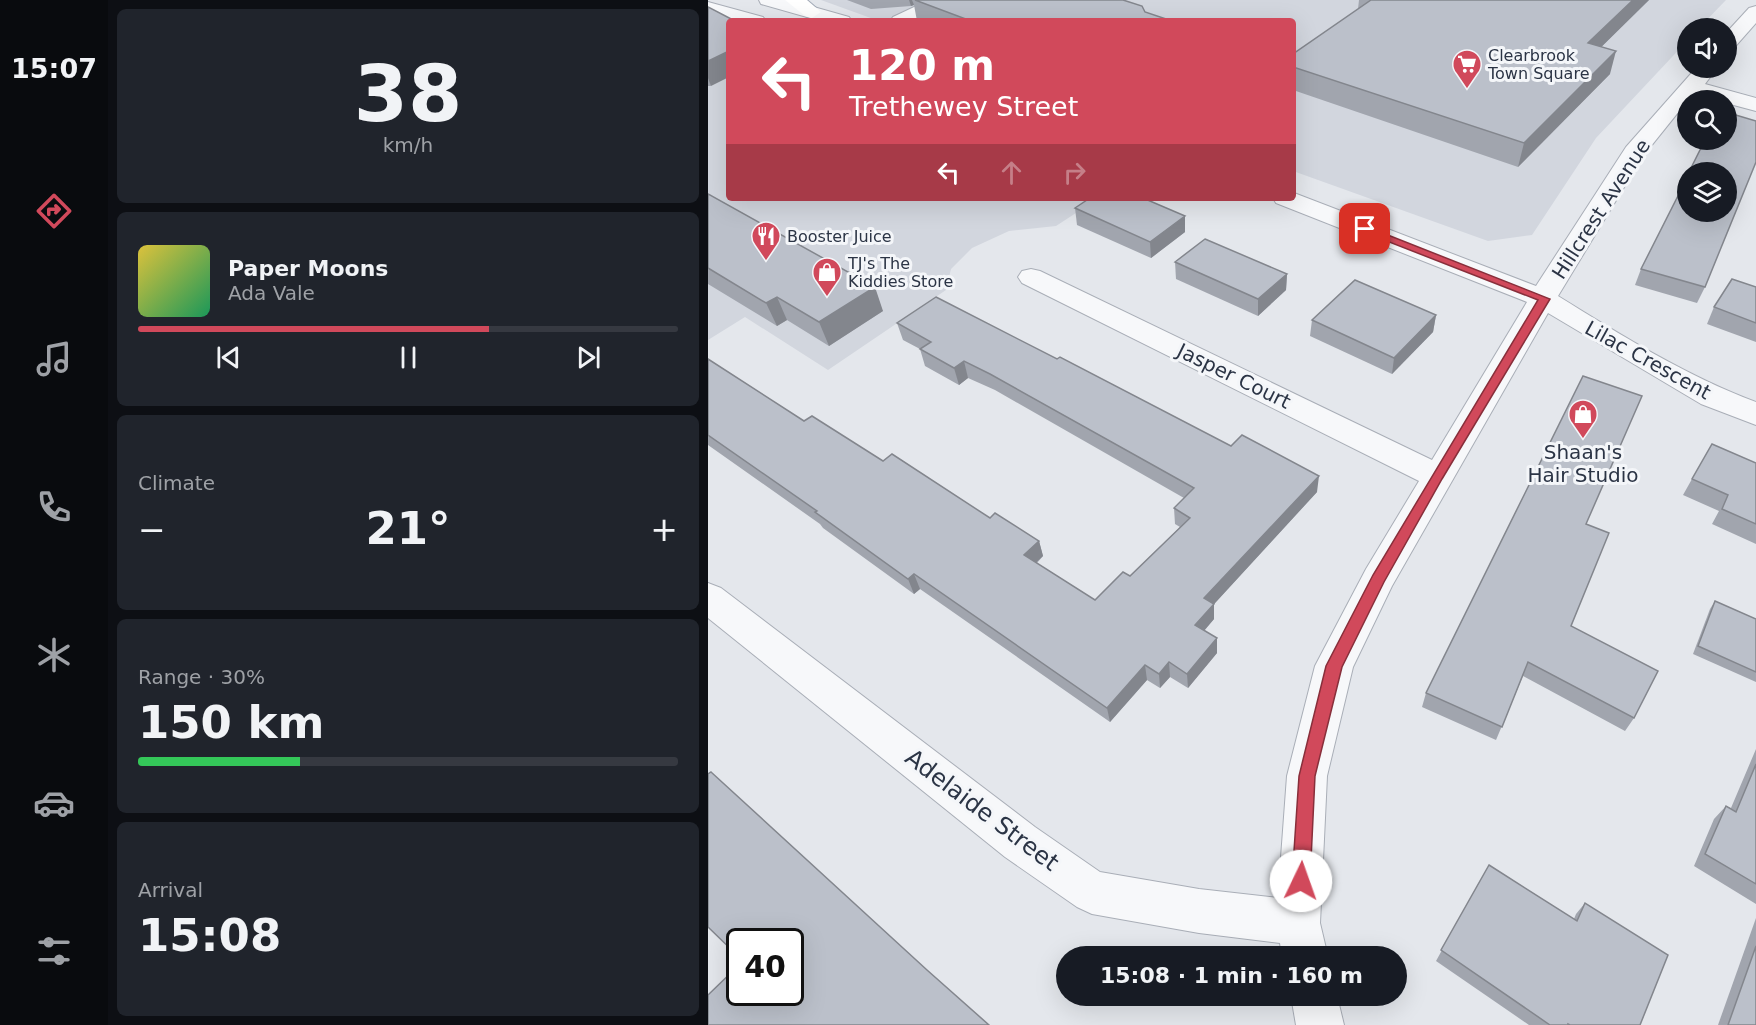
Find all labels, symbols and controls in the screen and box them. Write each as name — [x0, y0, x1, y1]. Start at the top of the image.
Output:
map controls — [1677, 18, 1737, 222]
button: sound — [1677, 18, 1737, 78]
text: 120 m — [849, 41, 995, 90]
icon: left — [750, 42, 828, 120]
place label: Clearbrook Town Square — [1487, 46, 1589, 83]
supermarket icon: Clearbrook Town Square — [1451, 48, 1483, 90]
text: 38 — [354, 49, 462, 139]
text: 15:07 — [11, 53, 97, 84]
button: search — [1677, 90, 1737, 150]
text: Trethewey Street — [849, 91, 1078, 122]
text: km/h — [383, 133, 433, 157]
street label: Hillcrest Avenue — [1547, 135, 1655, 283]
icon: left — [932, 156, 965, 189]
icon: ahead — [995, 156, 1028, 189]
icon: right — [1058, 156, 1091, 189]
button: layers — [1677, 162, 1737, 222]
icon: directions — [33, 190, 75, 232]
pin — [1339, 203, 1390, 254]
icon: arrive — [1348, 212, 1381, 245]
restaurant icon: Booster Juice — [750, 220, 782, 262]
place label: Booster Juice — [787, 227, 892, 246]
place label: TJ's The Kiddies Store — [847, 254, 953, 291]
text: Paper Moons — [228, 256, 388, 281]
shop icon: TJ's The Kiddies Store — [811, 256, 843, 298]
text: Ada Vale — [228, 281, 315, 305]
street label: Lilac Crescent — [1581, 316, 1715, 405]
street label: Jasper Court — [1172, 337, 1295, 414]
icon: music — [33, 338, 75, 380]
icon: previous — [212, 341, 245, 374]
icon: pause — [392, 341, 425, 374]
icon: next — [572, 341, 605, 374]
shop icon: Shaan's Hair Studio — [1567, 398, 1599, 440]
place label: Shaan's Hair Studio — [1527, 440, 1639, 487]
text: Climate — [138, 471, 215, 495]
icon: phone — [33, 486, 75, 528]
text: 21° — [365, 502, 451, 555]
text: − — [138, 510, 166, 549]
text: + — [650, 510, 678, 549]
icon: climate — [33, 634, 75, 676]
text: Range · 30% — [138, 665, 265, 689]
text: 150 km — [138, 696, 324, 749]
street label: Adelaide Street — [900, 743, 1064, 877]
icon: car — [33, 782, 75, 824]
position arrow — [1269, 849, 1333, 913]
text: Arrival — [138, 878, 203, 902]
text: 15:08 — [138, 909, 281, 962]
speed limit sign: 40 — [726, 928, 804, 1006]
icon: filters — [33, 930, 75, 972]
text: 15:08 · 1 min · 160 m — [1100, 963, 1363, 988]

